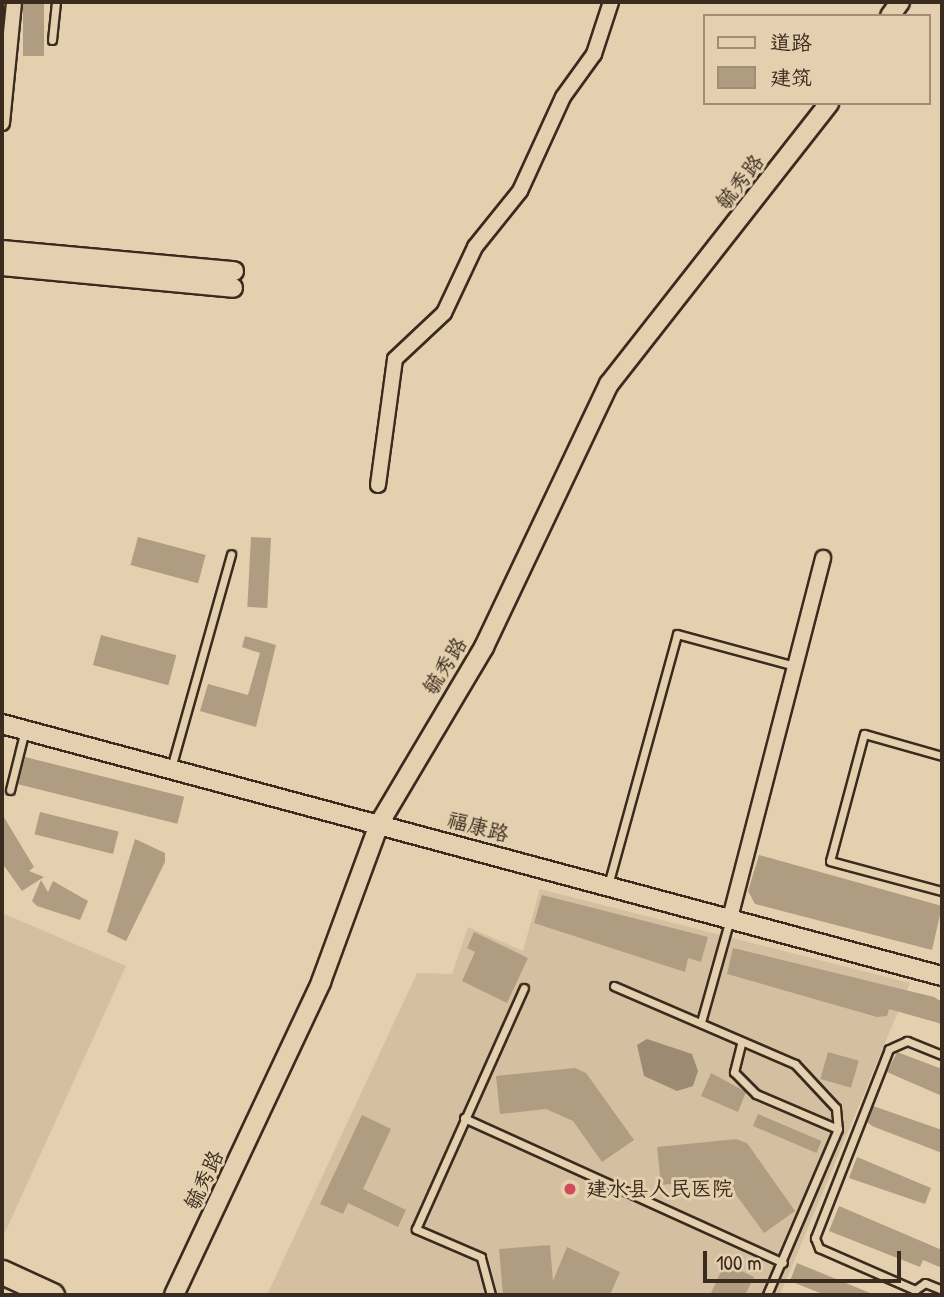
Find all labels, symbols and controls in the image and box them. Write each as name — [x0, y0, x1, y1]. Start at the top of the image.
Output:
legend — [702, 14, 930, 105]
text: 道路 — [770, 28, 812, 57]
text: 建筑 — [770, 63, 812, 92]
street label: 毓秀路 — [711, 149, 769, 215]
street label: 毓秀路 — [418, 633, 472, 699]
street label: 福康路 — [444, 807, 512, 847]
street label: 毓秀路 — [179, 1146, 229, 1214]
place label: 建水县人民医院 — [586, 1176, 733, 1202]
marker: 建水县人民医院 — [560, 1179, 580, 1199]
scale bar — [706, 1238, 904, 1282]
text: 100 m — [716, 1248, 762, 1277]

